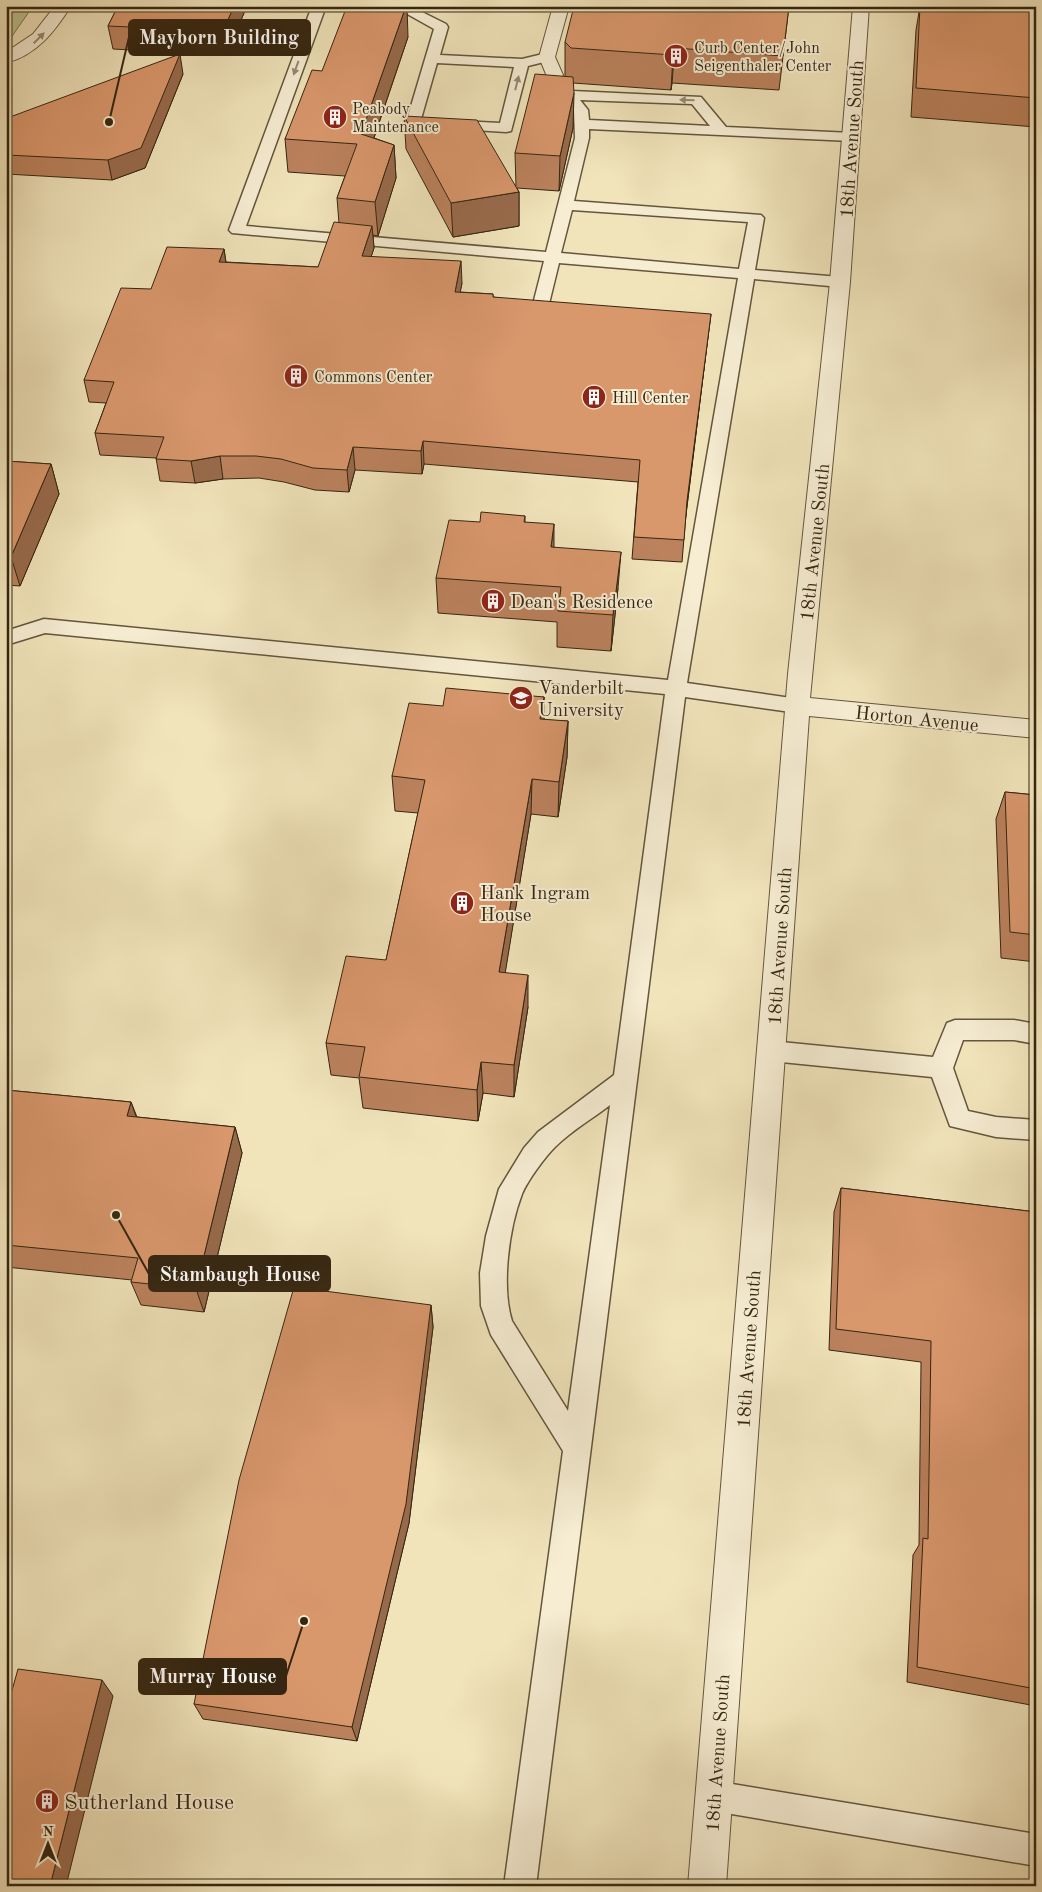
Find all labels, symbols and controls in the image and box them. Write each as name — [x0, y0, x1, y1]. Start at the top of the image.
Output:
callout: Mayborn Building — [129, 20, 310, 55]
text: Mayborn Building — [139, 29, 299, 49]
one-way arrow — [33, 32, 45, 44]
place label: Curb Center/John Seigenthaler Center — [694, 41, 832, 75]
building icon: Curb Center/John Seigenthaler Center — [663, 43, 689, 69]
street label: 18th Avenue South — [838, 60, 868, 219]
one-way arrow — [292, 61, 299, 76]
one-way arrow — [513, 76, 521, 91]
one-way arrow — [679, 96, 695, 104]
place label: Peabody Maintenance — [352, 102, 439, 136]
building icon: Peabody Maintenance — [322, 104, 348, 130]
building icon: Commons Center — [283, 363, 309, 389]
place label: Commons Center — [314, 370, 433, 386]
building icon: Hill Center — [581, 384, 607, 410]
place label: Hill Center — [612, 391, 689, 407]
street label: 18th Avenue South — [799, 463, 834, 622]
building icon: Dean's Residence — [480, 588, 506, 614]
place label: Dean's Residence — [510, 594, 653, 613]
place label: Vanderbilt University — [538, 680, 624, 721]
school or university icon: Vanderbilt University — [508, 685, 534, 711]
street label: Horton Avenue — [854, 705, 979, 736]
street label: 18th Avenue South — [766, 867, 796, 1026]
place label: Hank Ingram House — [480, 885, 590, 926]
building icon: Hank Ingram House — [449, 890, 475, 916]
callout: Stambaugh House — [149, 1256, 330, 1291]
text: Stambaugh House — [159, 1266, 321, 1286]
street label: 18th Avenue South — [735, 1270, 765, 1429]
callout: Murray House — [139, 1659, 286, 1694]
text: Murray House — [149, 1668, 277, 1688]
street label: 18th Avenue South — [704, 1674, 734, 1833]
building icon: Sutherland House — [34, 1788, 60, 1814]
place label: Sutherland House — [64, 1792, 234, 1814]
north arrow — [22, 1820, 72, 1870]
text: N — [43, 1825, 54, 1839]

